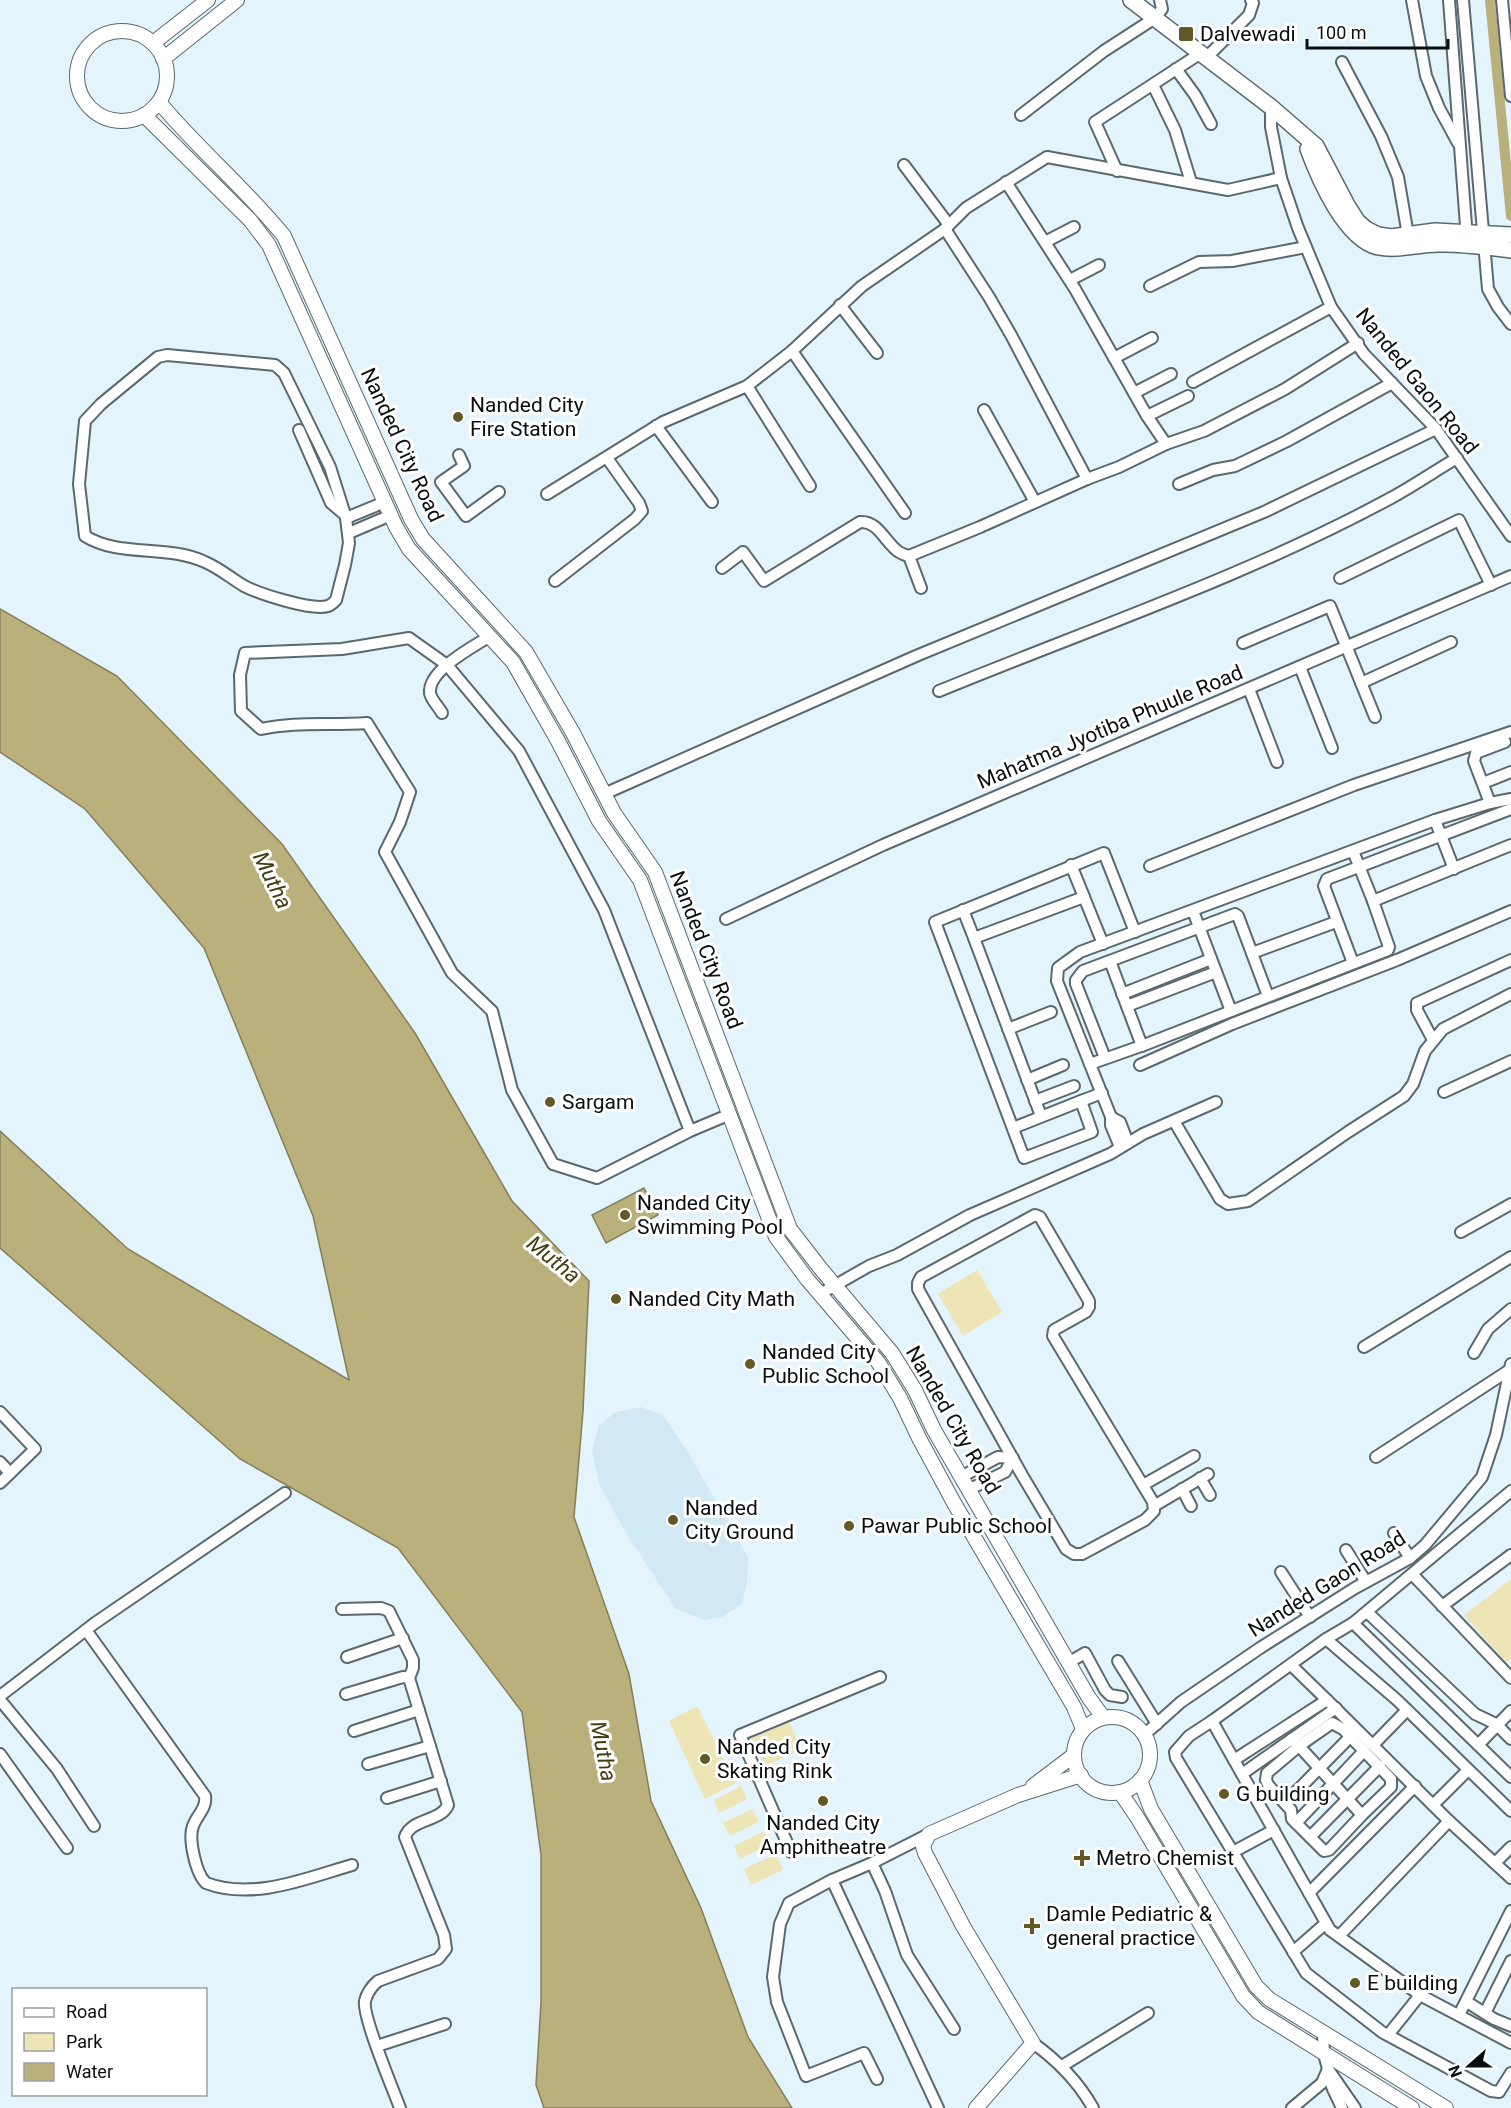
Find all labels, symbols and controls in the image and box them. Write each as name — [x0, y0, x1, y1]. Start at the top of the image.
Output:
scale bar — [1307, 12, 1448, 50]
place label: Dalvewadi — [1200, 22, 1296, 46]
text: 100 m — [1316, 22, 1367, 43]
marker: Dalvewadi — [1177, 25, 1195, 43]
street label: Nanded Gaon Road — [1351, 303, 1483, 459]
street label: Nanded City Road — [356, 364, 448, 526]
place label: Nanded City Fire Station — [470, 393, 584, 441]
marker: Nanded City Fire Station — [451, 410, 465, 424]
street label: Mahatma Jyotiba Phuule Road — [974, 660, 1246, 794]
water label: Mutha — [248, 847, 297, 913]
street label: Nanded City Road — [665, 868, 747, 1032]
place label: Sargam — [562, 1090, 634, 1114]
marker: Sargam — [543, 1095, 557, 1109]
place label: Nanded City Swimming Pool — [637, 1191, 783, 1239]
marker: Nanded City Swimming Pool — [618, 1208, 632, 1222]
water label: Mutha — [522, 1231, 585, 1288]
place label: Nanded City Math — [628, 1287, 795, 1311]
marker: Nanded City Math — [609, 1292, 623, 1306]
place label: Nanded City Public School — [762, 1340, 889, 1388]
street label: Nanded City Road — [901, 1342, 1005, 1498]
marker: Nanded City Public School — [743, 1357, 757, 1371]
place label: Nanded City Ground — [685, 1496, 794, 1544]
marker: Nanded City Ground — [666, 1513, 680, 1527]
place label: Pawar Public School — [861, 1514, 1052, 1538]
marker: Pawar Public School — [842, 1519, 856, 1533]
street label: Nanded Gaon Road — [1244, 1526, 1410, 1642]
water label: Mutha — [585, 1719, 622, 1783]
place label: Nanded City Skating Rink — [717, 1735, 833, 1783]
marker: Nanded City Skating Rink — [698, 1752, 712, 1766]
place label: G building — [1236, 1782, 1329, 1806]
marker: G building — [1217, 1787, 1231, 1801]
marker: Nanded City Amphitheatre — [816, 1794, 830, 1808]
place label: Nanded City Amphitheatre — [760, 1811, 886, 1859]
place label: Metro Chemist — [1096, 1846, 1234, 1870]
marker: Metro Chemist — [1073, 1849, 1091, 1867]
place label: Damle Pediatric & general practice — [1046, 1902, 1212, 1950]
marker: Damle Pediatric & general practice — [1023, 1917, 1041, 1935]
place label: E building — [1367, 1971, 1458, 1995]
marker: E building — [1348, 1976, 1362, 1990]
legend — [12, 1988, 207, 2096]
text: Road — [66, 2001, 107, 2022]
text: Park — [66, 2031, 103, 2052]
north arrow — [1439, 2036, 1499, 2096]
text: Water — [66, 2061, 113, 2082]
text: N — [1445, 2063, 1466, 2080]

